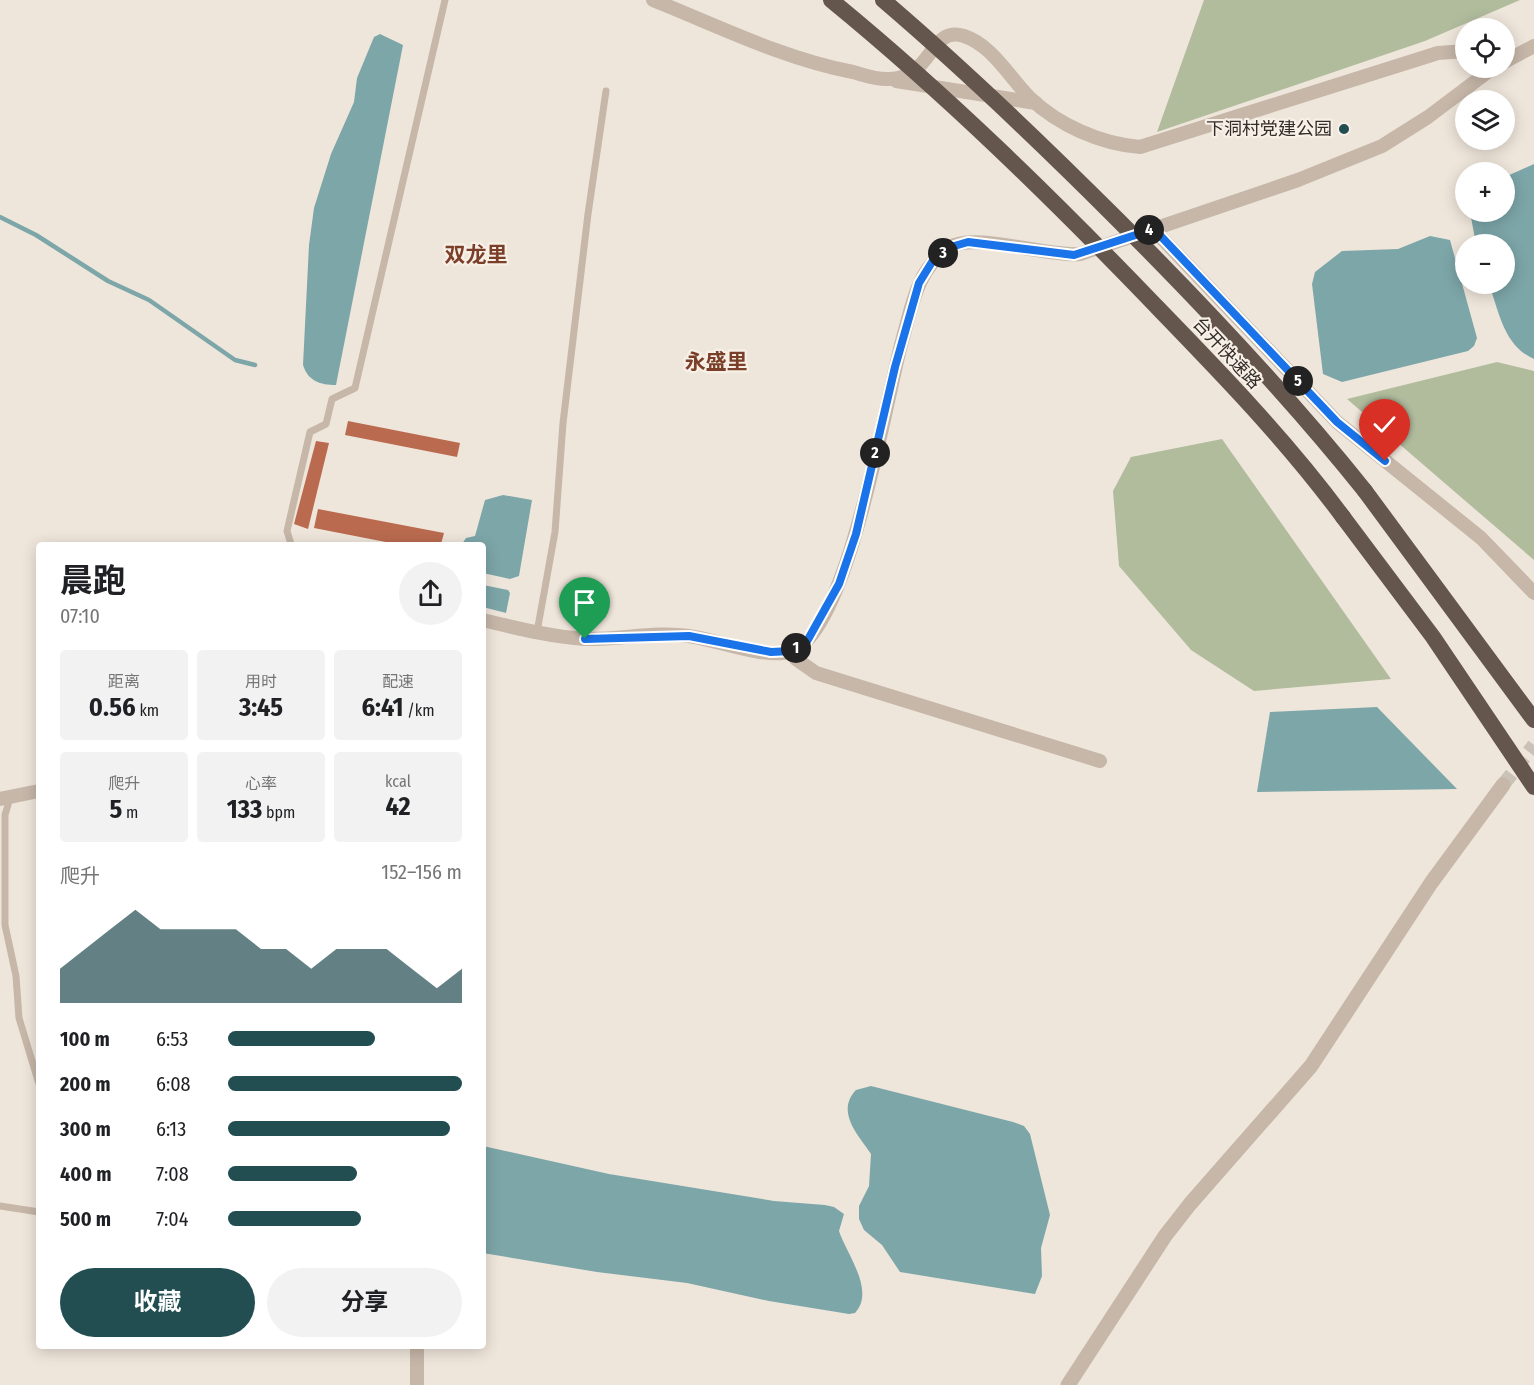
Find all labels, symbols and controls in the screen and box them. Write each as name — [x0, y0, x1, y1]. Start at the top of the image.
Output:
map controls — [1455, 18, 1515, 294]
button: locate — [1455, 18, 1515, 78]
button: layers — [1455, 90, 1515, 150]
place label: 下洞村党建公园 — [1206, 118, 1332, 140]
marker: 下洞村党建公园 — [1337, 122, 1351, 136]
button: + — [1455, 162, 1515, 222]
pin: 4 — [1134, 215, 1164, 245]
text: 4 — [1145, 220, 1153, 239]
button: − — [1455, 234, 1515, 294]
pin: 3 — [928, 238, 958, 268]
district label: 双龙里 — [445, 242, 508, 268]
text: 3 — [939, 243, 947, 262]
street label: 台开快速路 — [1188, 313, 1266, 393]
district label: 永盛里 — [685, 349, 748, 375]
pin: 5 — [1283, 366, 1313, 396]
text: 5 — [1294, 371, 1302, 390]
pin — [1359, 399, 1410, 461]
icon: check — [1368, 408, 1401, 441]
pin: 2 — [860, 438, 890, 468]
text: 2 — [871, 443, 879, 462]
text: 晨跑 — [60, 561, 126, 601]
button: share — [399, 562, 462, 625]
pin — [559, 577, 610, 639]
icon: arrive — [568, 586, 601, 619]
text: 07:10 — [60, 604, 100, 628]
pin: 1 — [781, 633, 811, 663]
text: 1 — [793, 638, 799, 657]
text: 距离 — [108, 672, 140, 691]
text: 用时 — [245, 672, 277, 691]
text: 配速 — [382, 672, 414, 691]
text: 0.56 — [89, 692, 136, 723]
text: 3:45 — [239, 692, 283, 723]
text: 6:41 — [361, 692, 404, 723]
text: km — [136, 701, 159, 720]
text: /km — [404, 701, 435, 720]
text: kcal — [385, 772, 411, 791]
text: 爬升 — [108, 774, 140, 793]
text: 心率 — [245, 774, 277, 793]
text: 42 — [385, 791, 411, 822]
text: 5 — [110, 794, 122, 825]
text: 133 — [227, 794, 262, 825]
text: m — [122, 803, 138, 822]
text: bpm — [262, 803, 295, 822]
text: 152–156 m — [381, 860, 462, 884]
text: 爬升 — [60, 864, 100, 888]
text: 100 m — [60, 1027, 110, 1051]
text: 6:53 — [156, 1027, 188, 1051]
text: 200 m — [60, 1072, 111, 1096]
text: 6:08 — [156, 1072, 191, 1096]
text: 300 m — [60, 1117, 111, 1141]
text: 6:13 — [156, 1117, 186, 1141]
text: 400 m — [60, 1162, 112, 1186]
text: 7:08 — [156, 1162, 189, 1186]
text: 500 m — [60, 1207, 111, 1231]
text: 7:04 — [156, 1207, 188, 1231]
button: 收藏 — [60, 1268, 255, 1337]
button: 分享 — [267, 1268, 462, 1337]

